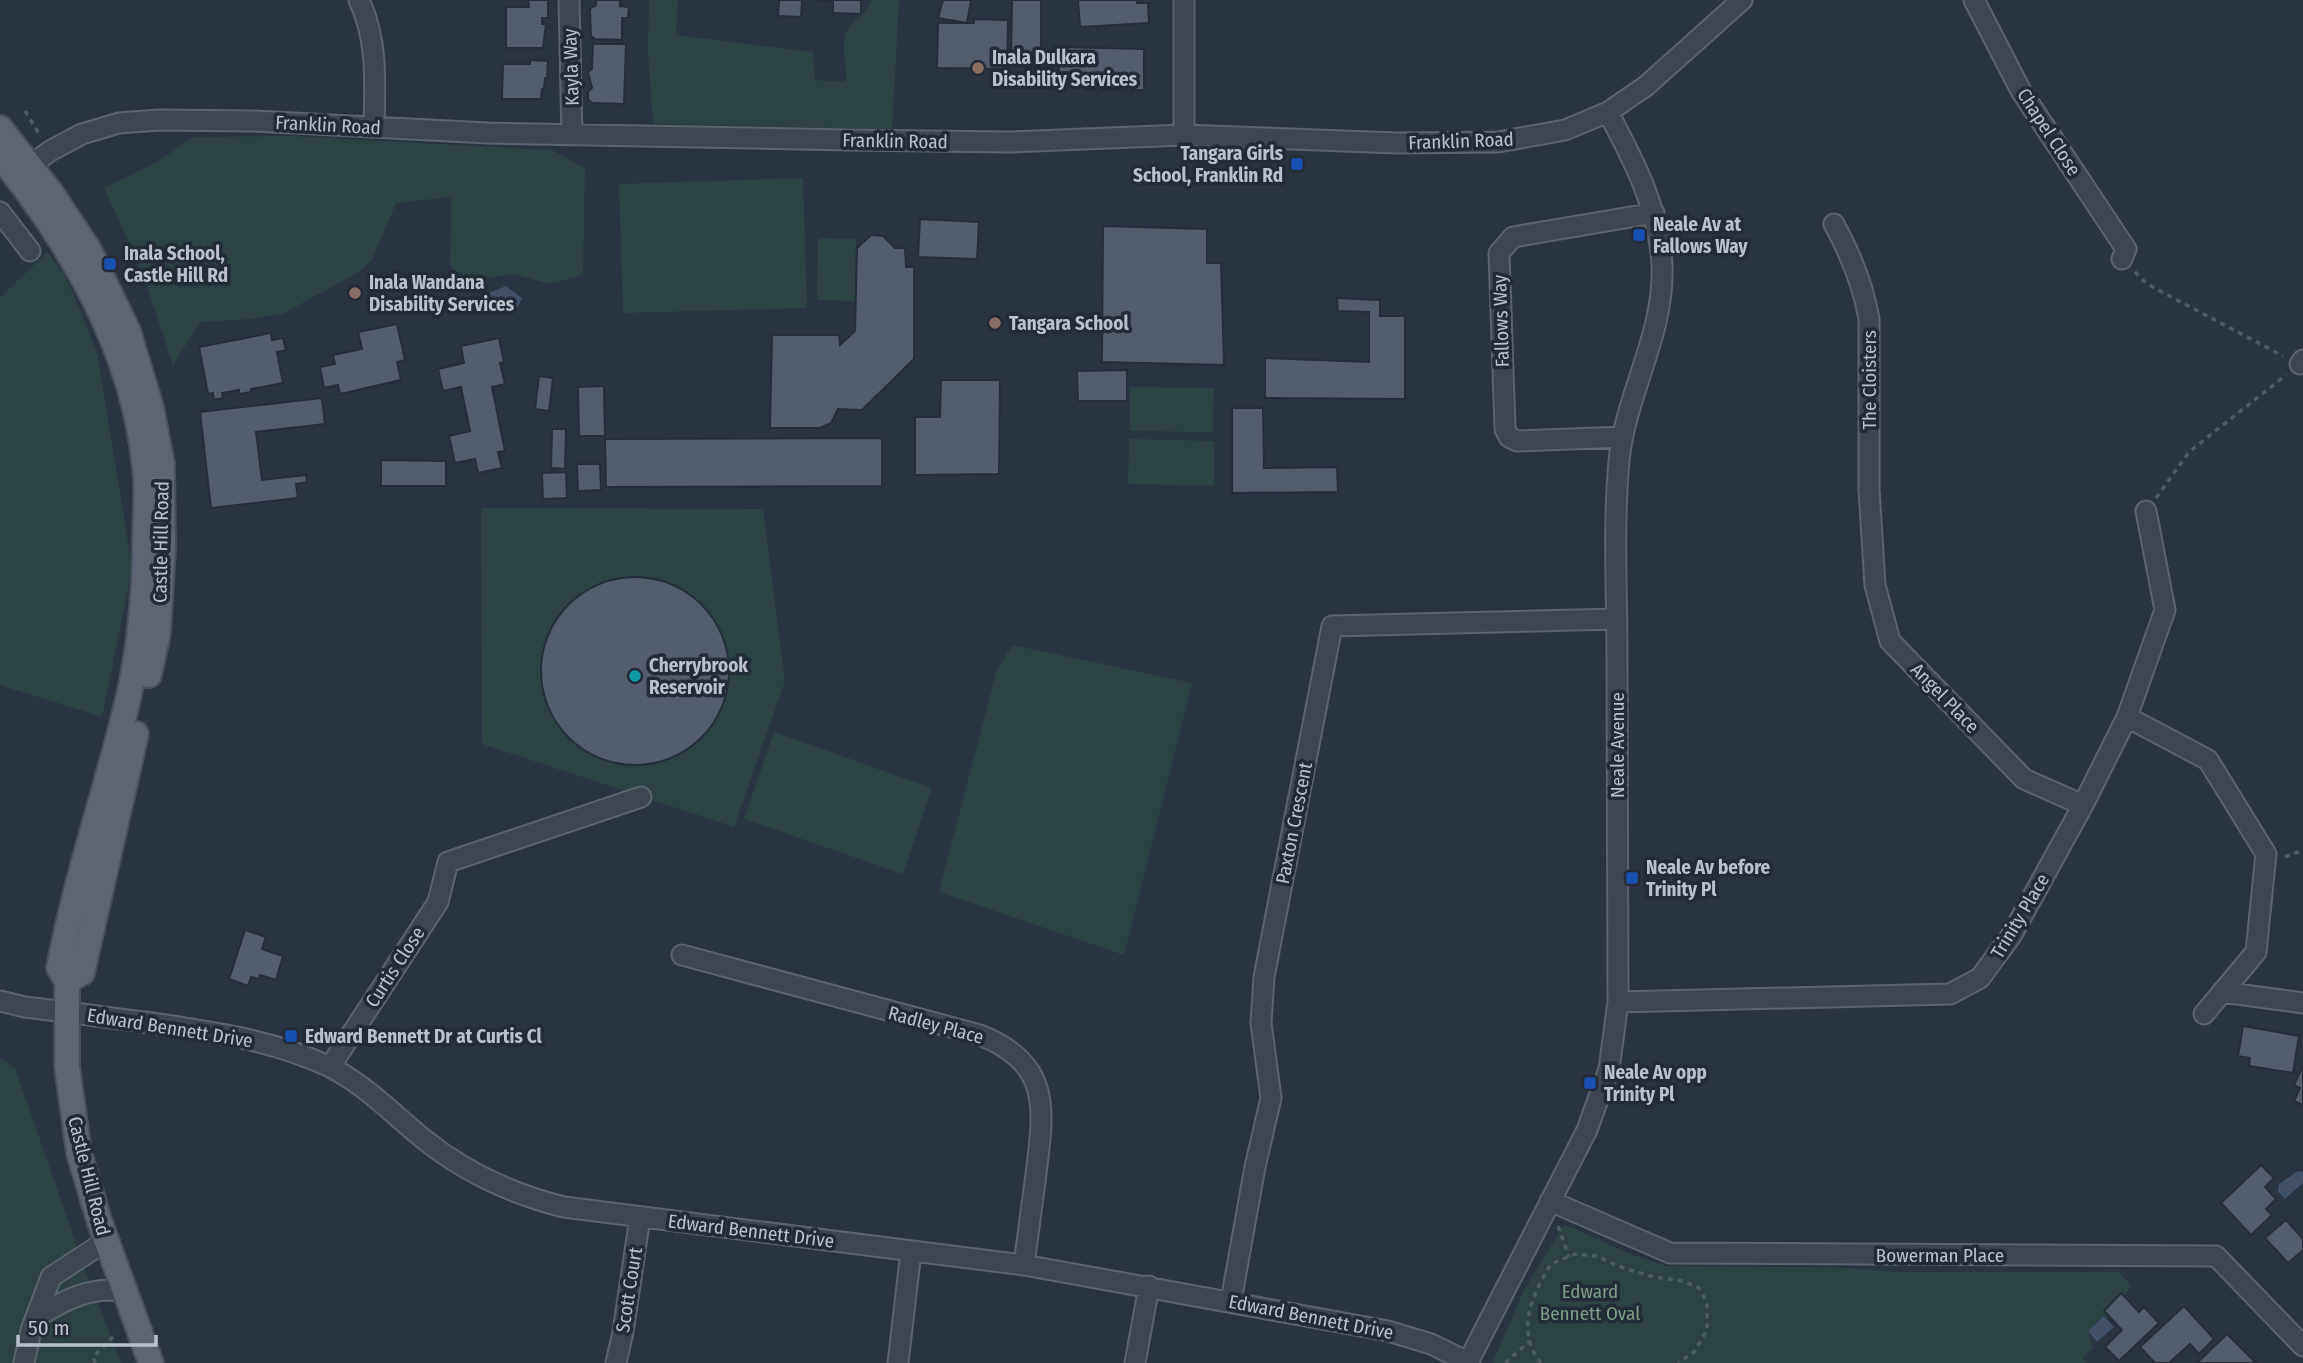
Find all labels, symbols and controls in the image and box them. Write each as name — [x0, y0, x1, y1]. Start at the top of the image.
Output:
street label: Kayla Way — [558, 27, 584, 106]
place label: Inala Dulkara Disability Services — [992, 46, 1138, 91]
marker: Inala Dulkara Disability Services — [970, 60, 986, 76]
street label: Chapel Close — [2012, 84, 2086, 180]
street label: Franklin Road — [275, 111, 381, 139]
street label: Franklin Road — [1408, 128, 1514, 154]
street label: Franklin Road — [842, 129, 948, 153]
place label: Tangara Girls School, Franklin Rd — [1133, 142, 1284, 187]
marker: Tangara Girls School, Franklin Rd — [1289, 156, 1305, 172]
place label: Neale Av at Fallows Way — [1653, 213, 1749, 258]
marker: Neale Av at Fallows Way — [1631, 227, 1647, 243]
place label: Inala School, Castle Hill Rd — [124, 242, 228, 287]
marker: Inala School, Castle Hill Rd — [102, 256, 118, 272]
place label: Inala Wandana Disability Services — [369, 271, 515, 316]
street label: Fallows Way — [1488, 274, 1514, 368]
marker: Inala Wandana Disability Services — [347, 285, 363, 301]
place label: Tangara School — [1009, 312, 1129, 335]
marker: Tangara School — [987, 315, 1003, 331]
street label: The Cloisters — [1858, 330, 1881, 430]
street label: Castle Hill Road — [148, 481, 174, 603]
place label: Cherrybrook Reservoir — [649, 654, 748, 699]
street label: Angel Place — [1906, 658, 1984, 738]
marker: Cherrybrook Reservoir — [627, 668, 643, 684]
street label: Neale Avenue — [1606, 692, 1629, 798]
street label: Paxton Crescent — [1271, 760, 1317, 886]
place label: Neale Av before Trinity Pl — [1646, 856, 1771, 901]
street label: Trinity Place — [1986, 869, 2054, 963]
marker: Neale Av before Trinity Pl — [1624, 870, 1640, 886]
street label: Curtis Close — [360, 922, 430, 1012]
street label: Radley Place — [886, 1001, 986, 1049]
street label: Edward Bennett Drive — [86, 1004, 254, 1052]
place label: Edward Bennett Dr at Curtis Cl — [305, 1025, 542, 1048]
marker: Edward Bennett Dr at Curtis Cl — [283, 1028, 299, 1044]
place label: Neale Av opp Trinity Pl — [1604, 1061, 1707, 1106]
marker: Neale Av opp Trinity Pl — [1582, 1075, 1598, 1091]
street label: Castle Hill Road — [63, 1114, 115, 1238]
street label: Edward Bennett Drive — [667, 1209, 835, 1253]
street label: Bowerman Place — [1876, 1244, 2004, 1267]
street label: Scott Court — [611, 1245, 647, 1334]
park label: Edward Bennett Oval — [1540, 1280, 1640, 1325]
street label: Edward Bennett Drive — [1227, 1290, 1395, 1344]
scale bar — [18, 1304, 156, 1348]
text: 50 m — [28, 1315, 70, 1341]

